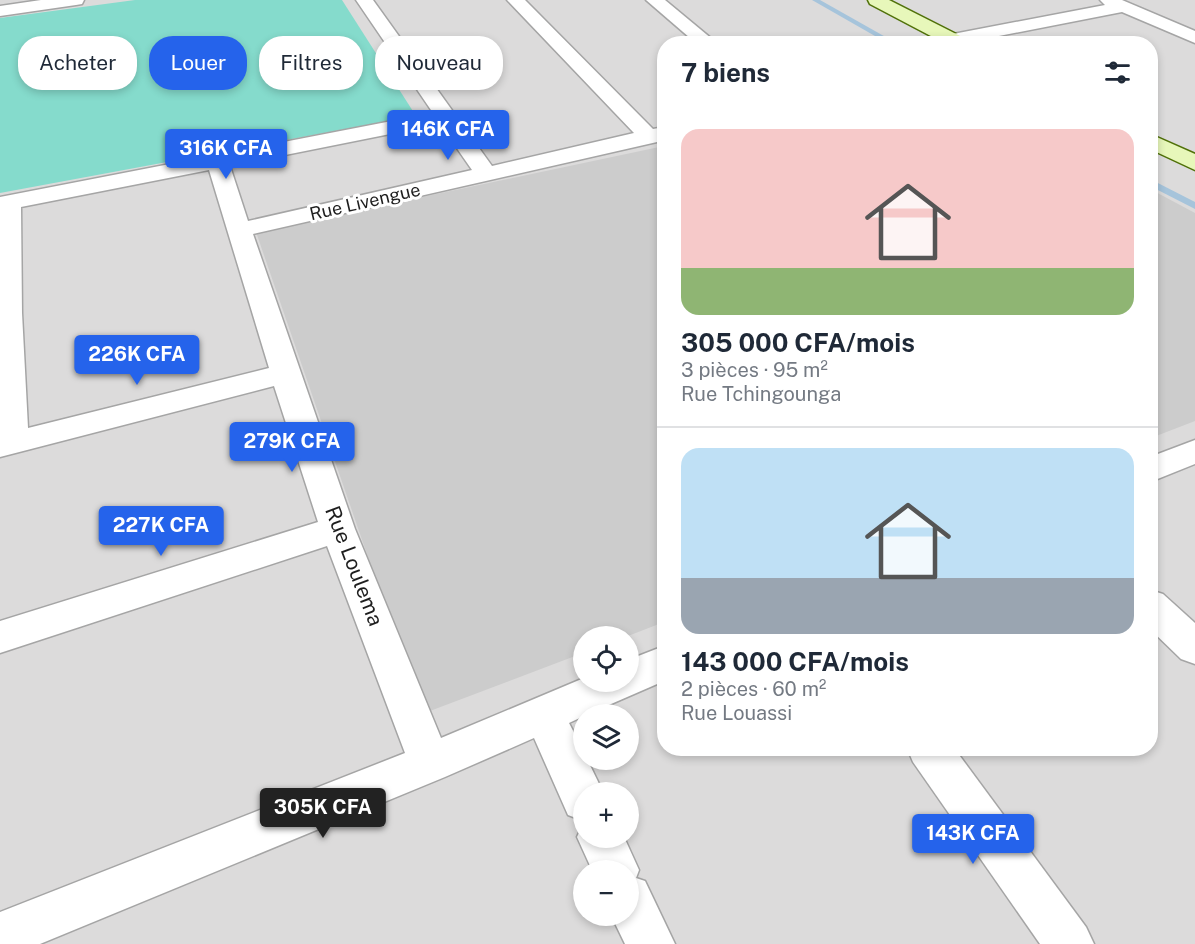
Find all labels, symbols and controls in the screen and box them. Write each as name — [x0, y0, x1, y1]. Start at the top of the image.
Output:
chip: Acheter — [18, 36, 137, 90]
chip: Louer — [149, 36, 247, 90]
chip: Filtres — [259, 36, 363, 90]
chip: Nouveau — [375, 36, 503, 90]
icon: filters — [1101, 56, 1134, 89]
text: 7 biens — [681, 57, 770, 88]
pin: 146K CFA — [386, 110, 510, 161]
text: 146K CFA — [401, 117, 495, 141]
pin: 316K CFA — [164, 129, 288, 180]
text: 316K CFA — [179, 136, 273, 160]
icon: home — [854, 168, 962, 276]
street label: Rue Livengue — [308, 179, 422, 224]
text: 305 000 CFA/mois — [681, 327, 915, 358]
pin: 226K CFA — [75, 335, 199, 386]
text: 226K CFA — [88, 342, 186, 366]
text: 3 pièces · 95 m² — [681, 358, 828, 382]
text: Rue Tchingounga — [681, 382, 841, 406]
pin: 279K CFA — [230, 422, 354, 473]
text: 279K CFA — [244, 429, 340, 453]
icon: home — [854, 487, 962, 595]
street label: Rue Loulema — [320, 502, 389, 629]
pin: 227K CFA — [99, 506, 223, 557]
text: 227K CFA — [113, 513, 209, 537]
map controls — [573, 626, 639, 926]
button: locate — [573, 626, 639, 692]
text: 143 000 CFA/mois — [681, 646, 909, 677]
text: 2 pièces · 60 m² — [681, 677, 826, 701]
text: Rue Louassi — [681, 701, 792, 725]
button: layers — [573, 704, 639, 770]
button: + — [573, 782, 639, 848]
pin: 305K CFA — [261, 788, 385, 839]
text: 305K CFA — [274, 795, 372, 819]
pin: 143K CFA — [911, 814, 1035, 865]
text: 143K CFA — [926, 821, 1020, 845]
button: − — [573, 860, 639, 926]

